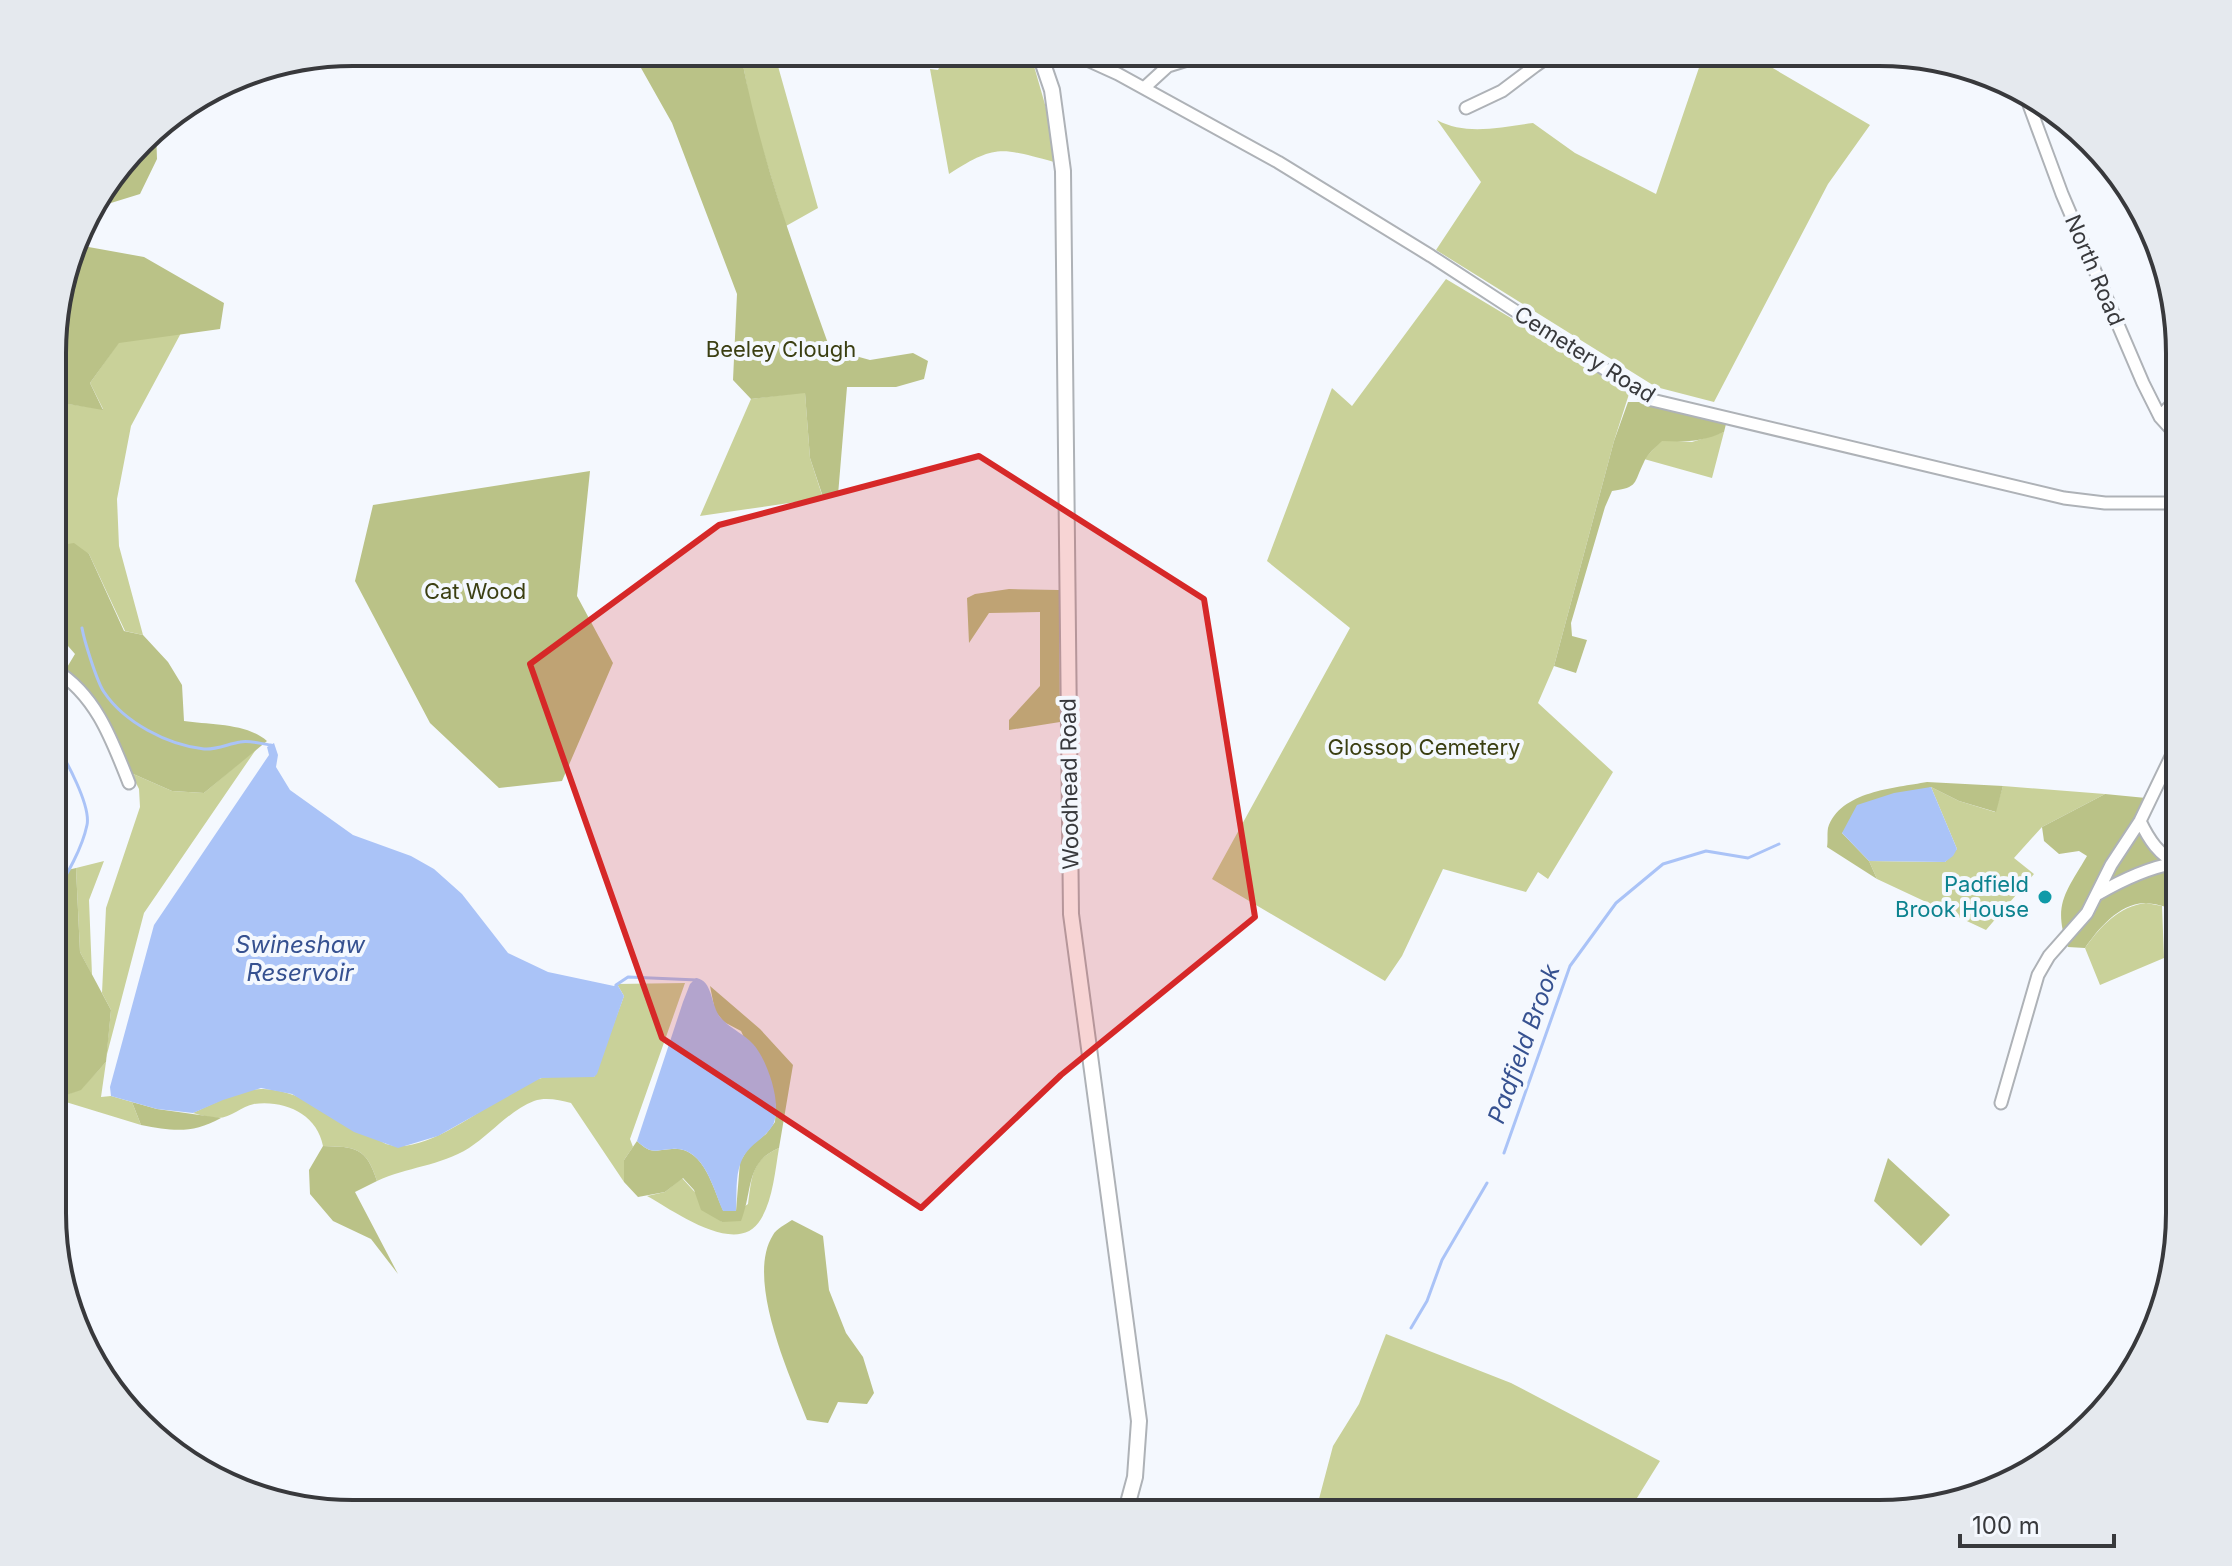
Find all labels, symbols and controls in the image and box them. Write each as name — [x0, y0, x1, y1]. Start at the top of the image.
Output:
street label: North Road — [2060, 211, 2130, 329]
street label: Cemetery Road — [1510, 300, 1660, 408]
park label: Beeley Clough — [706, 336, 856, 362]
park label: Cat Wood — [424, 578, 526, 604]
street label: Woodhead Road — [1055, 698, 1083, 870]
park label: Glossop Cemetery — [1328, 734, 1520, 760]
place label: Padfield Brook House — [1895, 871, 2029, 922]
marker: Padfield Brook House — [2036, 888, 2054, 906]
water label: Swineshaw Reservoir — [235, 930, 365, 987]
water label: Padfield Brook — [1481, 960, 1566, 1127]
scale bar — [1960, 1498, 2114, 1548]
text: 100 m — [1972, 1511, 2040, 1540]

